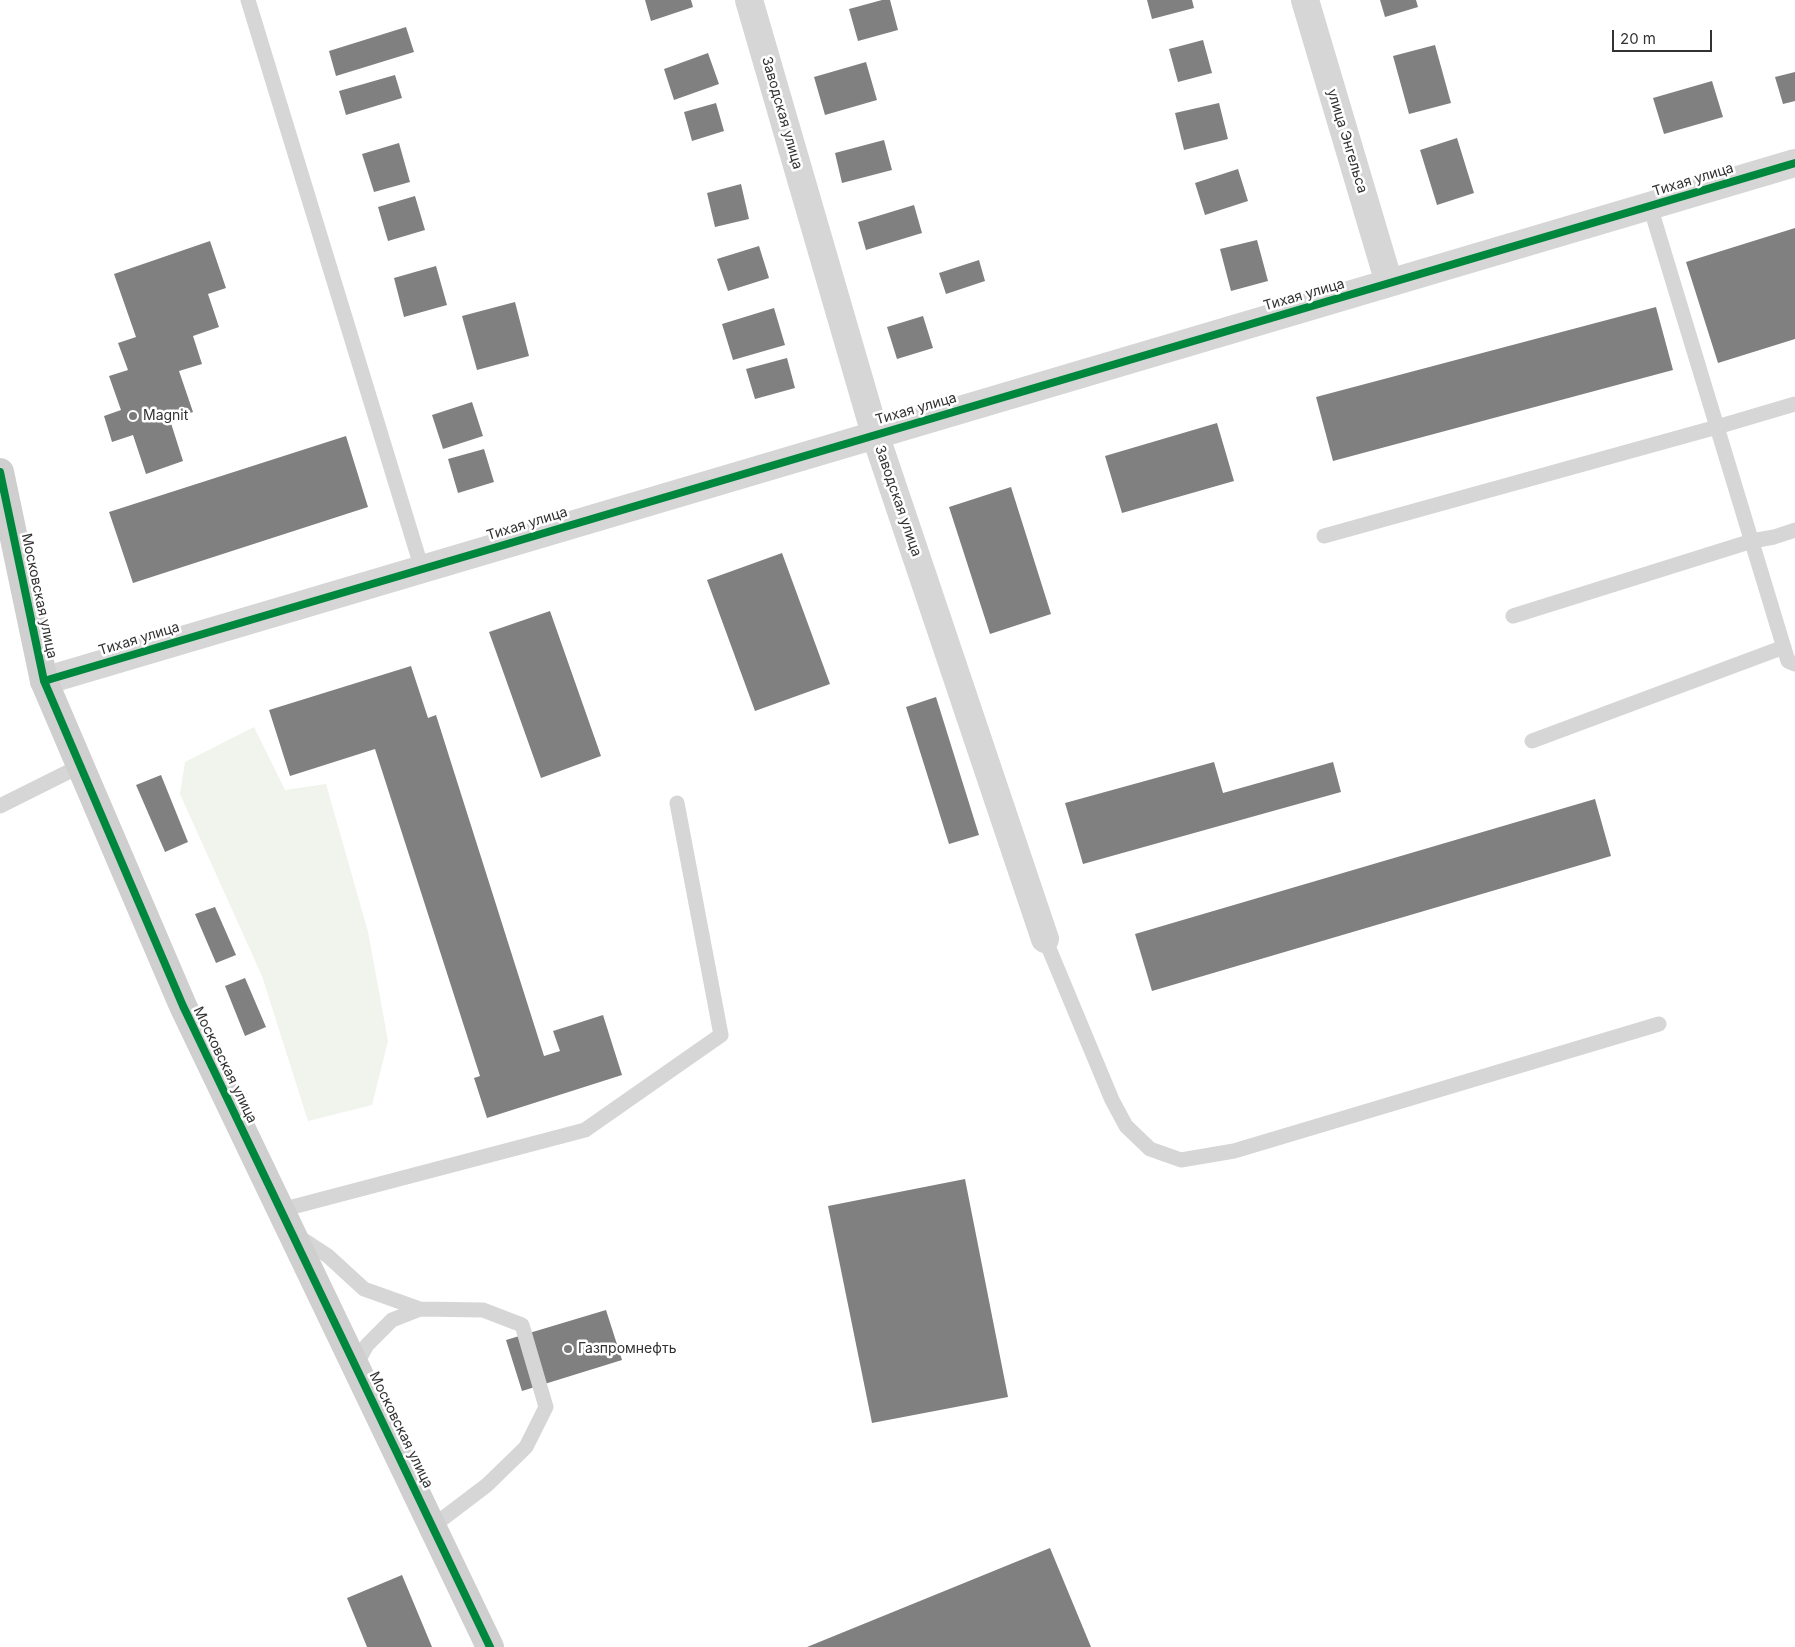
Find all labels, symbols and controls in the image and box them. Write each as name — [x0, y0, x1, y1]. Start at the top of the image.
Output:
scale bar — [1615, 20, 1715, 52]
text: 20 m — [1620, 29, 1656, 48]
street label: Заводская улица — [758, 55, 806, 171]
street label: улица Энгельса — [1323, 87, 1371, 195]
street label: Тихая улица — [1651, 160, 1735, 200]
street label: Тихая улица — [1262, 275, 1346, 315]
street label: Тихая улица — [874, 389, 958, 429]
place label: Magnit — [143, 408, 188, 424]
marker: Magnit — [127, 410, 139, 422]
street label: Заводская улица — [871, 443, 925, 559]
street label: Тихая улица — [485, 504, 569, 544]
street label: Московская улица — [18, 532, 60, 660]
street label: Тихая улица — [97, 619, 181, 659]
street label: Московская улица — [189, 1004, 261, 1126]
place label: Газпромнефть — [578, 1341, 676, 1357]
marker: Газпромнефть — [562, 1343, 574, 1355]
street label: Московская улица — [365, 1369, 437, 1491]

